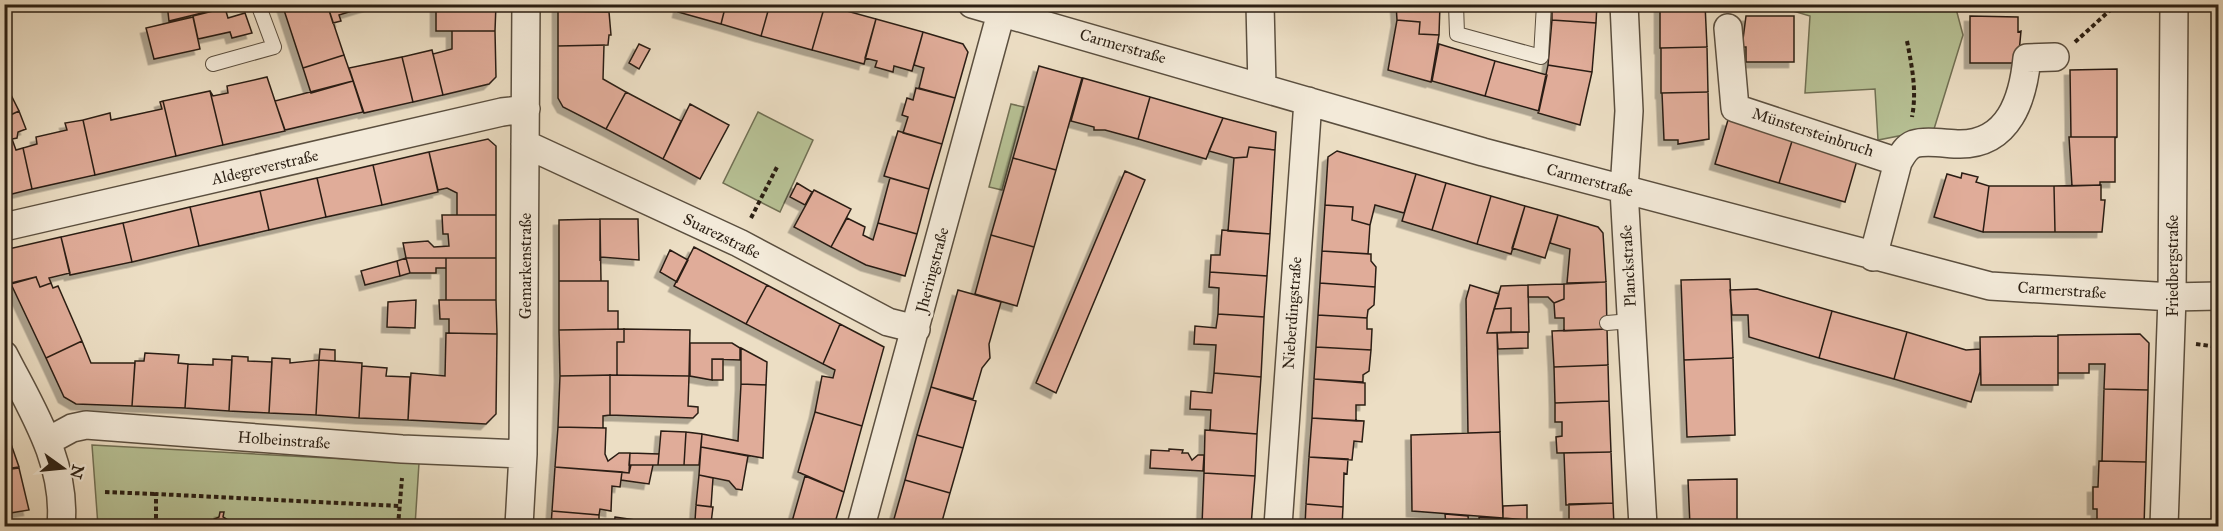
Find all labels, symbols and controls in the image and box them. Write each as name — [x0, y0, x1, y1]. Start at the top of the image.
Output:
street label: Carmerstraße — [1078, 25, 1169, 67]
street label: Münstersteinbruch — [1750, 103, 1876, 161]
street label: Aldegreverstraße — [209, 145, 321, 190]
street label: Carmerstraße — [1545, 159, 1636, 201]
street label: Suarezstraße — [680, 209, 764, 263]
street label: Gemarkenstraße — [516, 213, 535, 319]
street label: Friedbergstraße — [2163, 215, 2183, 317]
street label: Planckstraße — [1616, 224, 1640, 308]
street label: Jheringstraße — [911, 225, 954, 317]
street label: Nieberdingstraße — [1279, 256, 1306, 370]
street label: Carmerstraße — [2017, 277, 2107, 303]
street label: Holbeinstraße — [237, 427, 331, 453]
north arrow — [33, 438, 93, 498]
text: N — [66, 463, 88, 481]

